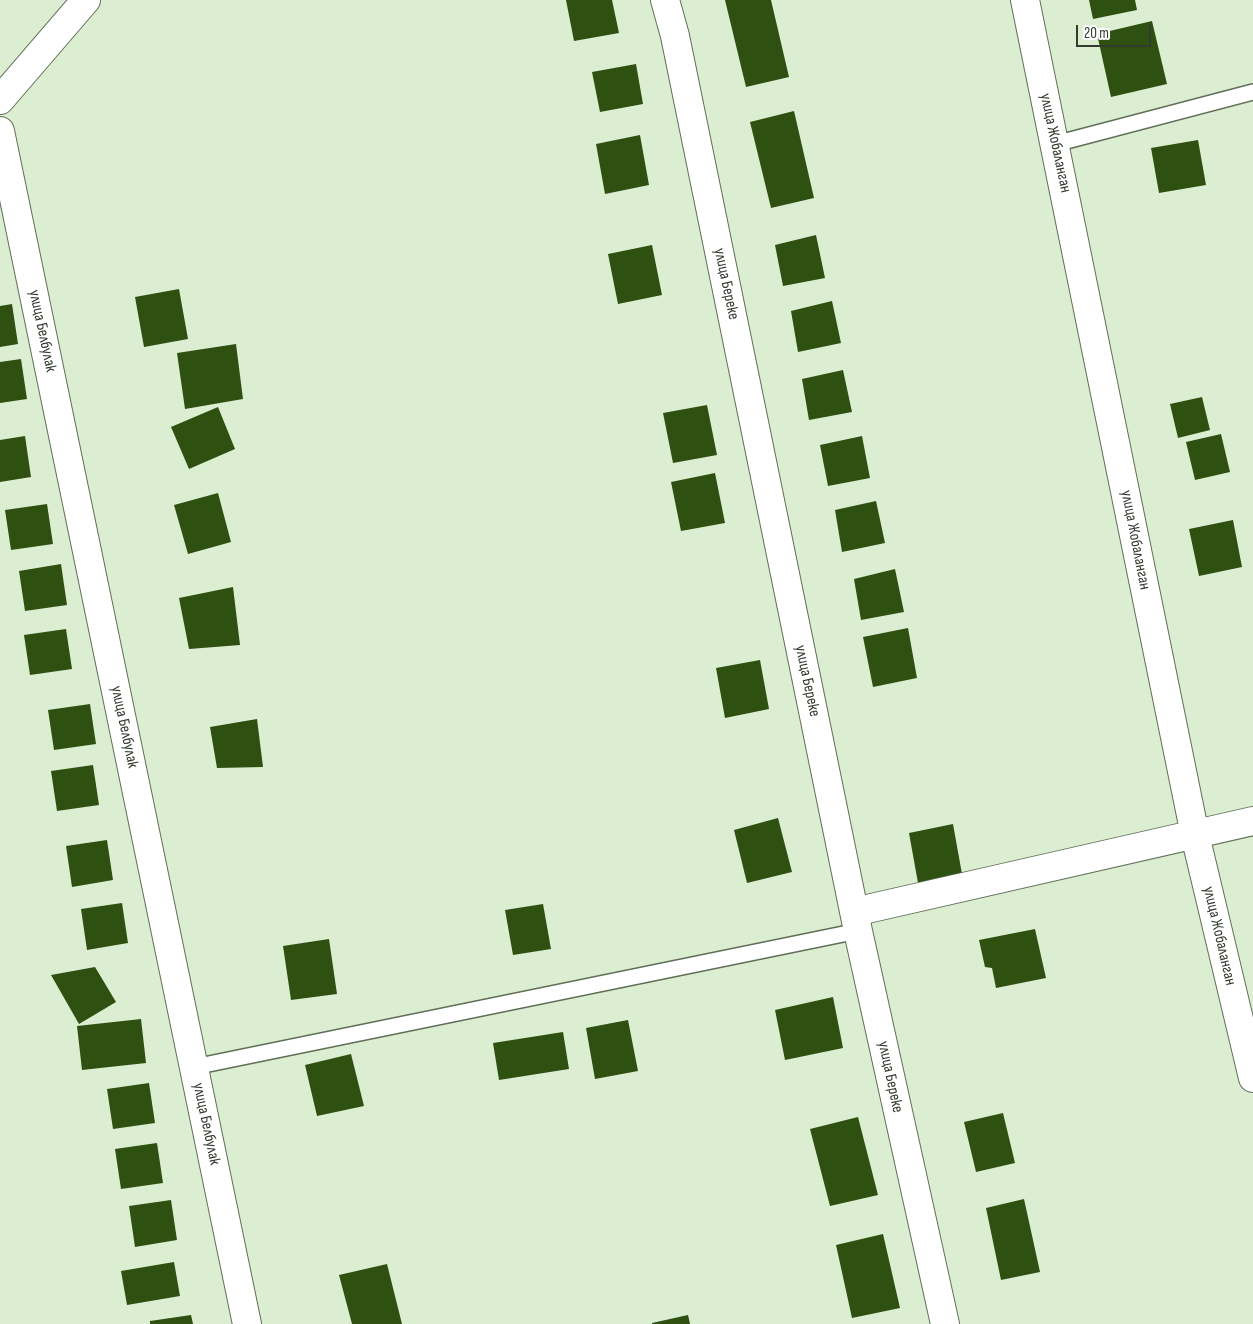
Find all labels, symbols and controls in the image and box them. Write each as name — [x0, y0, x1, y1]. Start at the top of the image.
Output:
scale bar — [1078, 15, 1153, 47]
text: 20 m — [1084, 24, 1109, 43]
street label: улица Жобаланган — [1035, 92, 1075, 194]
street label: улица Береке — [709, 247, 743, 321]
street label: улица Белбулак — [24, 288, 60, 374]
street label: улица Жобаланган — [1116, 489, 1154, 591]
street label: улица Береке — [790, 644, 824, 718]
street label: улица Белбулак — [106, 684, 142, 770]
street label: улица Жобаланган — [1198, 885, 1240, 987]
street label: улица Береке — [873, 1040, 907, 1114]
street label: улица Белбулак — [188, 1081, 224, 1167]

